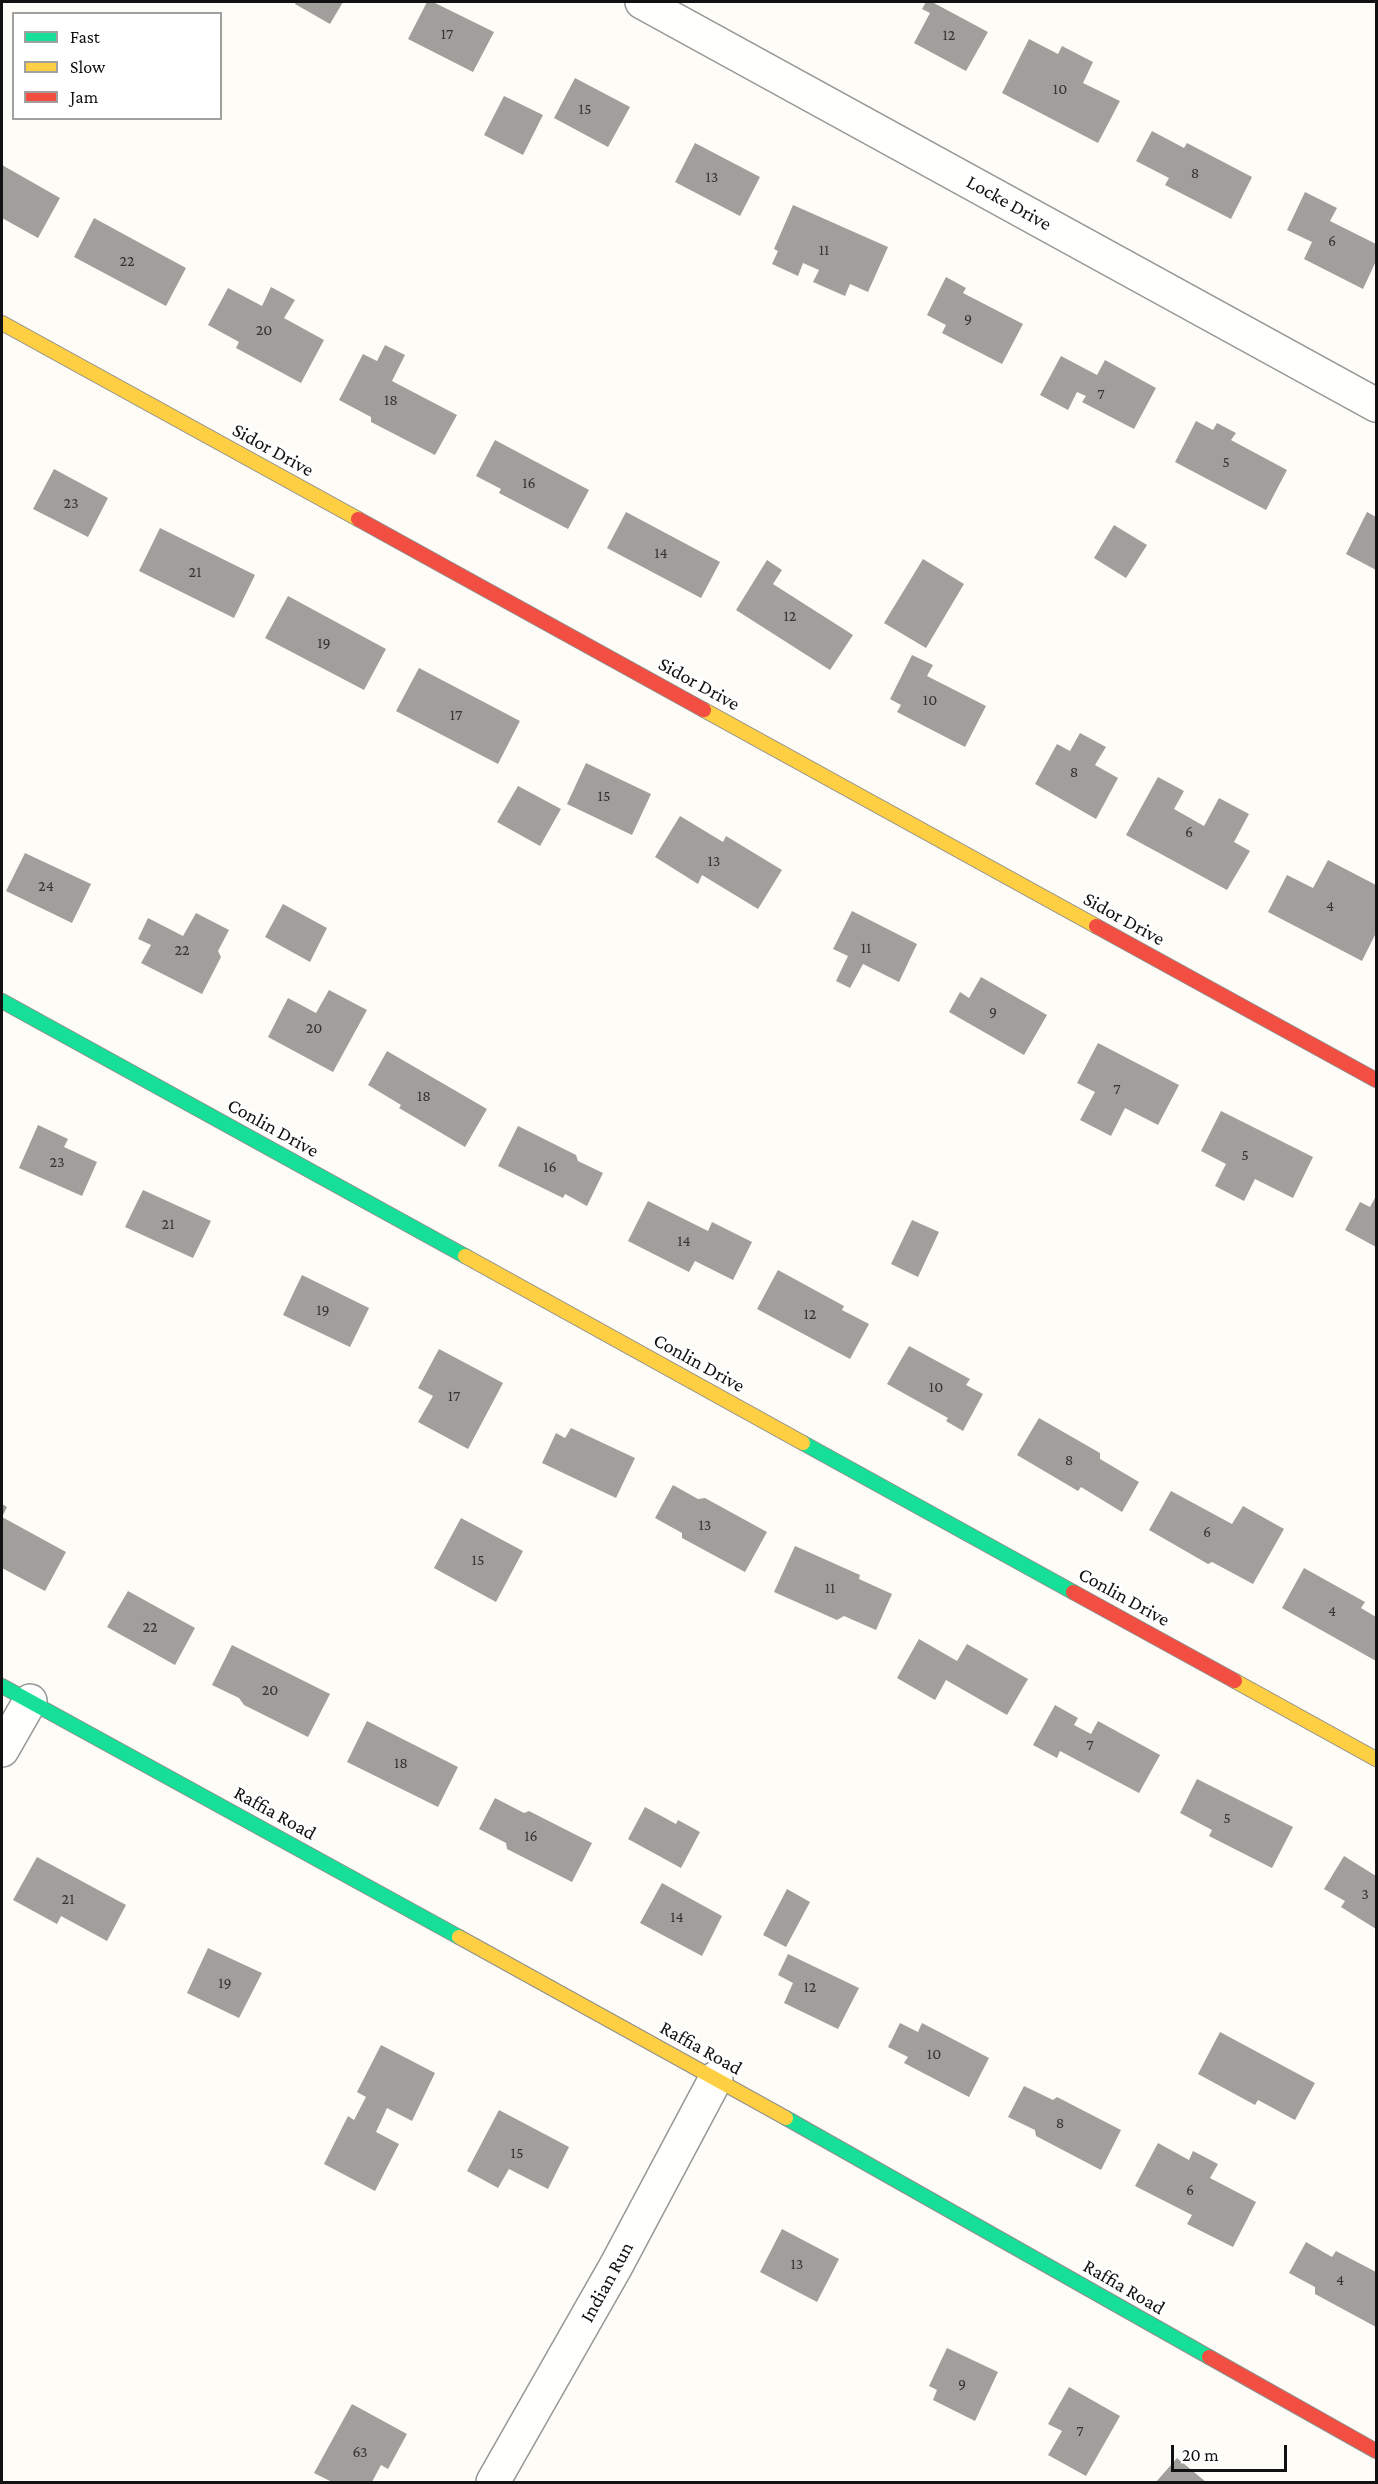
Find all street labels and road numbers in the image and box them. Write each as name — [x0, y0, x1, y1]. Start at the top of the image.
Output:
street label: Locke Drive — [962, 170, 1056, 236]
street label: Sidor Drive — [228, 418, 318, 482]
street label: Sidor Drive — [654, 652, 744, 716]
street label: Sidor Drive — [1079, 887, 1169, 951]
street label: Conlin Drive — [223, 1093, 323, 1163]
street label: Conlin Drive — [649, 1328, 749, 1398]
street label: Conlin Drive — [1074, 1562, 1174, 1632]
street label: Raffia Road — [230, 1781, 320, 1845]
street label: Raffia Road — [656, 2016, 746, 2080]
street label: Indian Run — [575, 2237, 639, 2327]
street label: Raffia Road — [1079, 2254, 1169, 2320]

